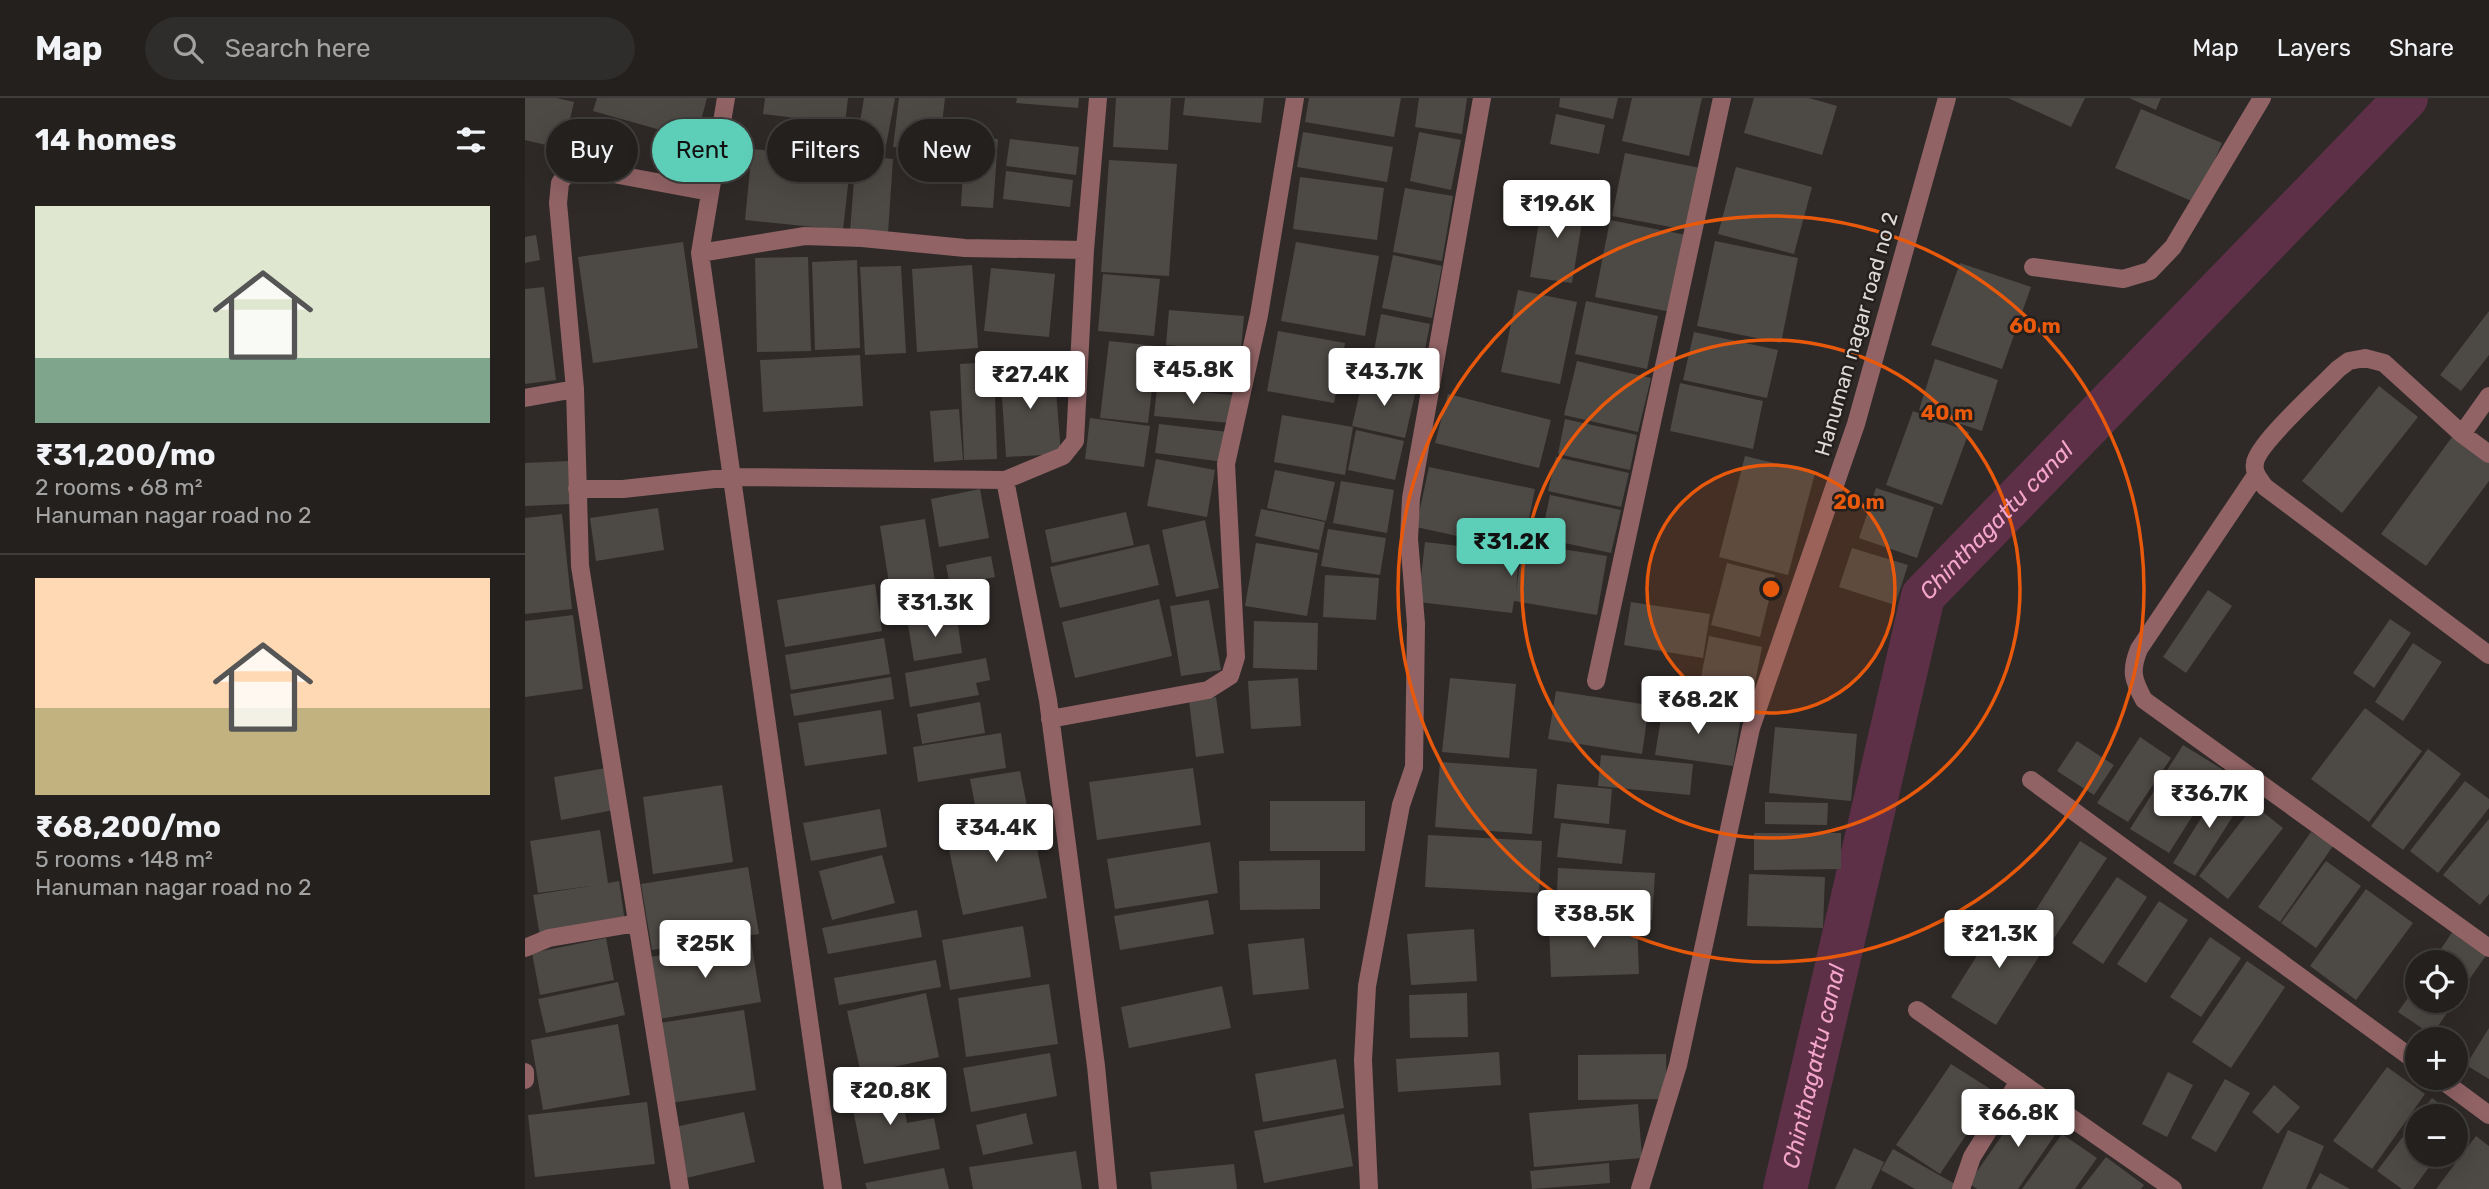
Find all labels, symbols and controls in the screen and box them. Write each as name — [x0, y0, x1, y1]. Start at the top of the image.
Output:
search box — [145, 17, 635, 80]
text: Map — [35, 29, 103, 68]
icon: search — [169, 29, 207, 67]
text: Search here — [225, 33, 370, 64]
text: Map — [2192, 34, 2239, 62]
text: Layers — [2277, 34, 2351, 62]
text: Share — [2389, 34, 2454, 62]
chip: Buy — [546, 119, 638, 182]
chip: Rent — [652, 119, 753, 182]
chip: Filters — [767, 119, 884, 182]
chip: New — [898, 119, 995, 182]
icon: filters — [452, 121, 490, 159]
text: 14 homes — [35, 122, 177, 158]
pin: ₹19.6K — [1500, 180, 1614, 240]
text: ₹19.6K — [1519, 189, 1595, 217]
street label: Hanuman nagar road no 2 — [1809, 209, 1903, 459]
icon: home — [200, 252, 326, 378]
text: 60 m — [2009, 313, 2061, 338]
pin: ₹45.8K — [1136, 346, 1250, 406]
pin: ₹43.7K — [1327, 348, 1441, 408]
pin: ₹27.4K — [973, 352, 1087, 411]
text: ₹45.8K — [1152, 355, 1234, 383]
text: ₹43.7K — [1345, 357, 1423, 385]
text: ₹27.4K — [991, 360, 1069, 388]
text: 40 m — [1921, 400, 1973, 425]
water label: Chinthagattu canal — [1914, 436, 2079, 605]
text: ₹31,200/mo — [35, 437, 216, 473]
text: 2 rooms · 68 m² — [35, 473, 203, 501]
text: 20 m — [1833, 489, 1885, 514]
text: Hanuman nagar road no 2 — [35, 501, 312, 529]
pin: ₹31.2K — [1454, 518, 1568, 578]
text: ₹31.2K — [1473, 527, 1549, 555]
centre of rings — [1759, 577, 1783, 601]
pin: ₹31.3K — [878, 580, 992, 639]
text: ₹31.3K — [896, 588, 974, 616]
icon: home — [200, 624, 326, 750]
pin: ₹68.2K — [1641, 676, 1755, 736]
text: ₹68.2K — [1658, 685, 1738, 713]
pin: ₹36.7K — [2152, 770, 2266, 830]
text: ₹36.7K — [2170, 779, 2248, 807]
pin: ₹34.4K — [939, 804, 1053, 864]
text: ₹68,200/mo — [35, 809, 221, 845]
text: ₹34.4K — [955, 813, 1037, 841]
text: 5 rooms · 148 m² — [35, 845, 213, 873]
text: Hanuman nagar road no 2 — [35, 873, 312, 901]
pin: ₹38.5K — [1537, 890, 1651, 950]
text: ₹38.5K — [1553, 899, 1635, 927]
pin: ₹21.3K — [1942, 910, 2056, 970]
text: ₹21.3K — [1960, 919, 2038, 947]
pin: ₹25K — [664, 920, 746, 980]
text: ₹25K — [676, 929, 734, 957]
map controls — [2405, 950, 2468, 1167]
button: locate — [2405, 950, 2468, 1013]
water label: Chinthagattu canal — [1776, 961, 1851, 1171]
button: + — [2405, 1027, 2468, 1090]
pin: ₹20.8K — [833, 1068, 947, 1127]
text: ₹20.8K — [849, 1076, 931, 1104]
pin: ₹66.8K — [1961, 1090, 2075, 1149]
text: ₹66.8K — [1978, 1098, 2059, 1126]
button: − — [2405, 1104, 2468, 1167]

